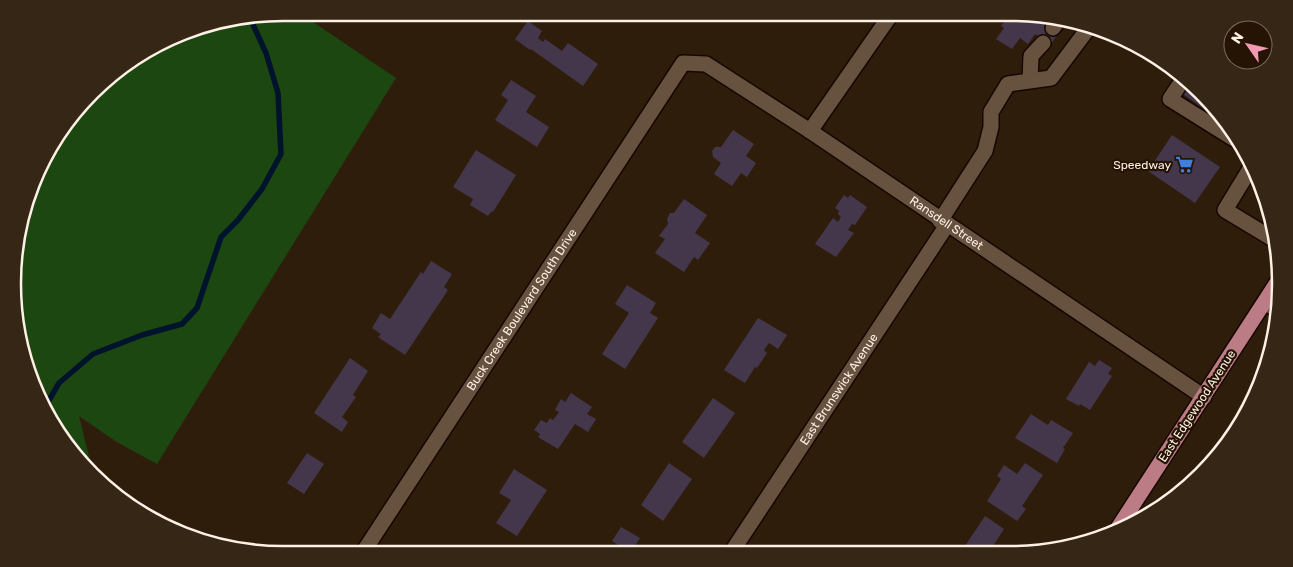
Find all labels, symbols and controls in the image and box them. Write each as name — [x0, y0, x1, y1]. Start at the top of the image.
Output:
north arrow — [1223, 20, 1273, 70]
text: N — [1228, 29, 1248, 47]
supermarket icon: Speedway — [1175, 155, 1195, 175]
place label: Speedway — [1113, 158, 1171, 172]
street label: Ransdell Street — [907, 193, 986, 253]
street label: Buck Creek Boulevard South Drive — [464, 226, 580, 393]
street label: East Brunswick Avenue — [797, 331, 881, 448]
street label: East Edgewood Avenue — [1156, 347, 1239, 465]

